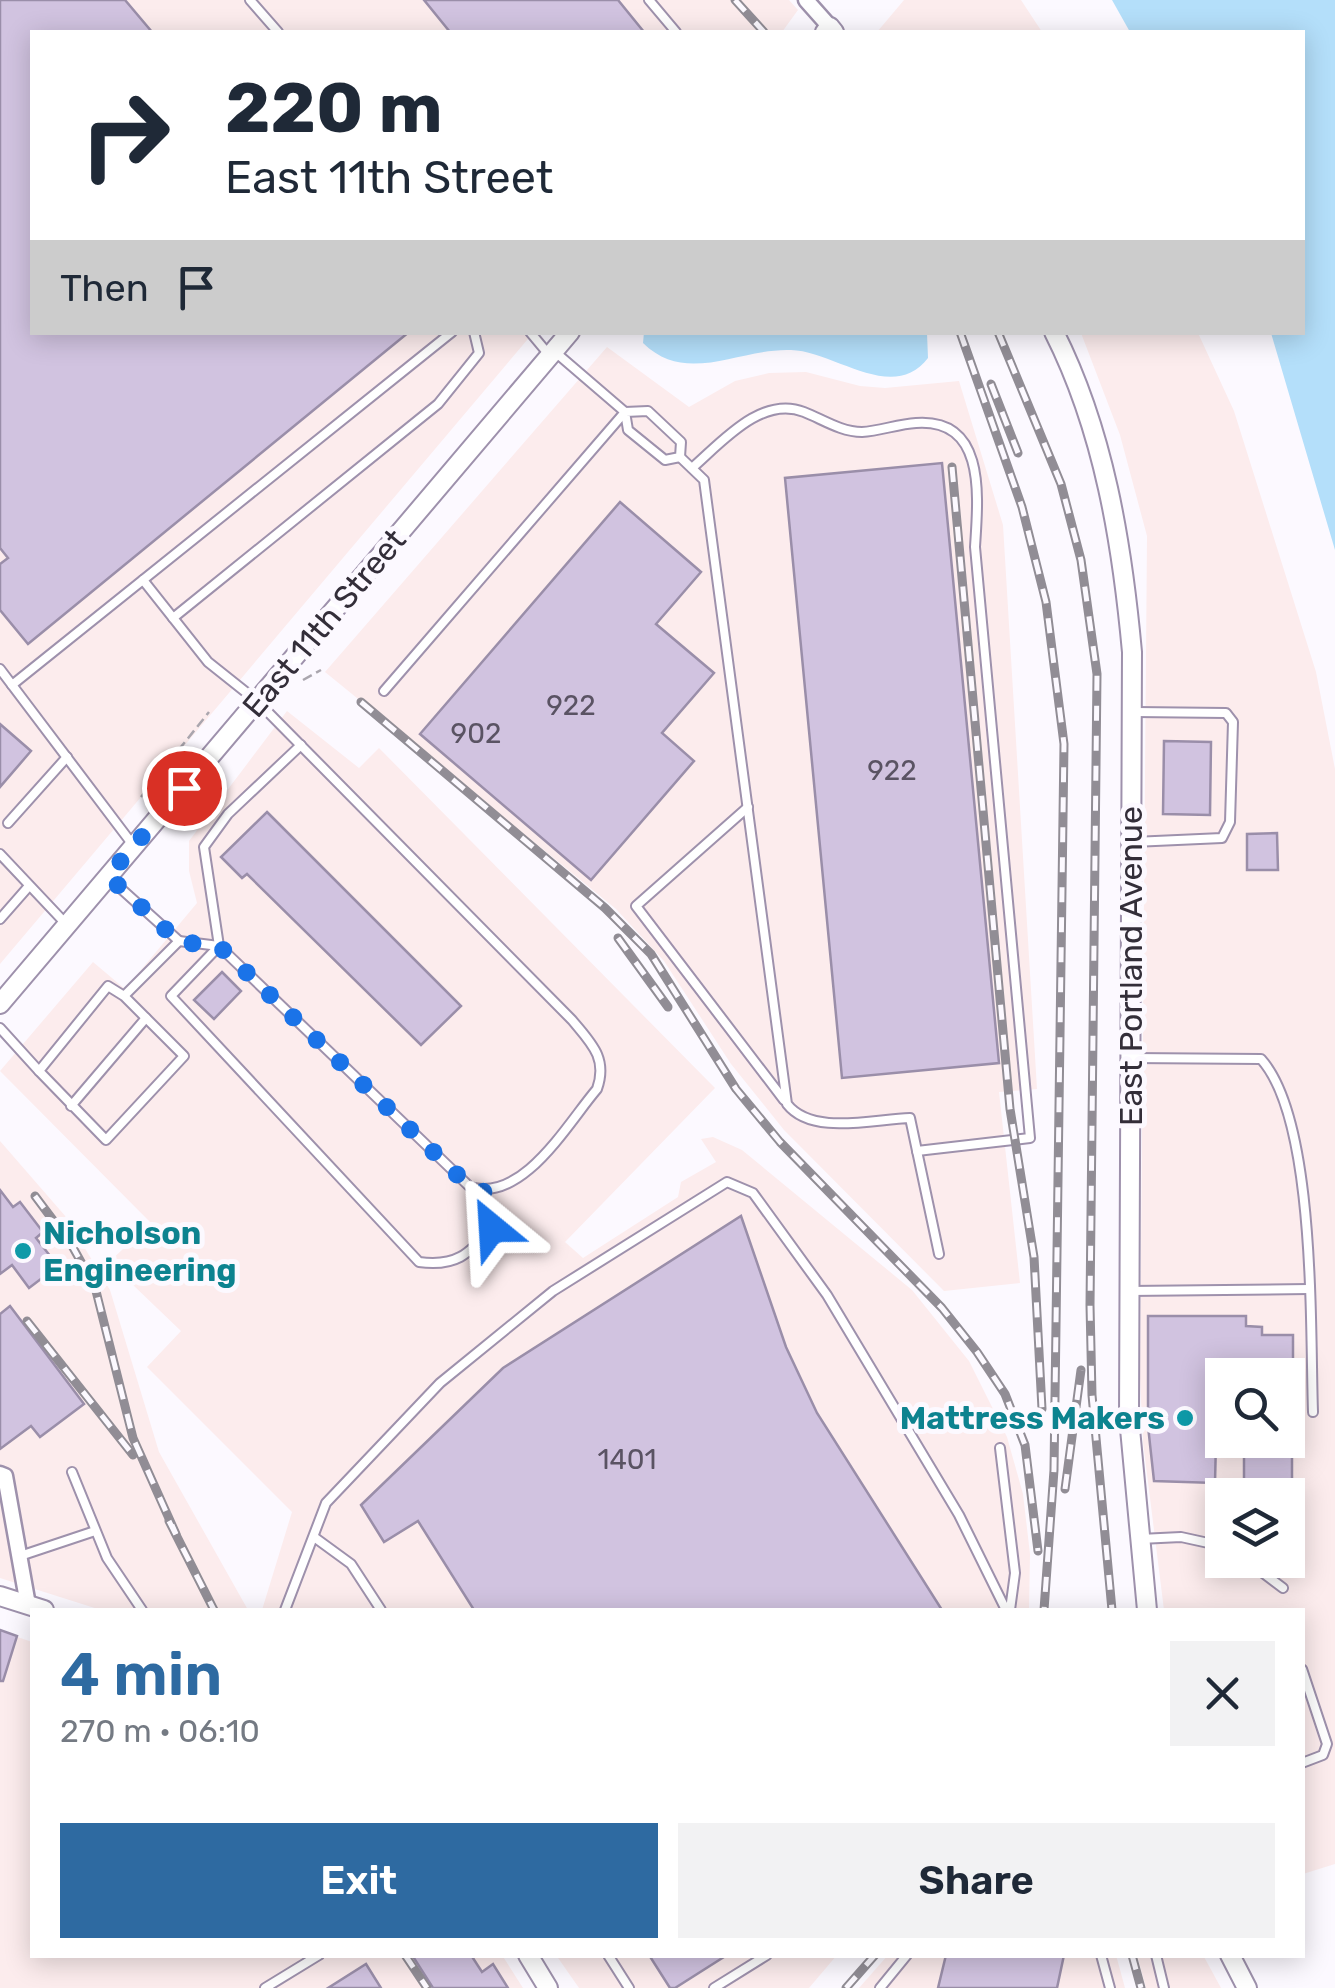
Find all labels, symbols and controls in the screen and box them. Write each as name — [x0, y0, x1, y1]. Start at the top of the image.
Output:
text: 220 m — [225, 67, 443, 150]
icon: right — [60, 70, 190, 200]
text: East 11th Street — [225, 151, 553, 204]
icon: arrive — [169, 260, 224, 315]
text: Then — [60, 265, 149, 311]
street label: East 11th Street — [234, 521, 414, 725]
house number: 922 — [546, 689, 596, 722]
house number: 902 — [451, 717, 501, 750]
pin — [142, 746, 227, 831]
house number: 922 — [867, 754, 917, 787]
icon: arrive — [157, 761, 212, 816]
street label: East Portland Avenue — [1112, 806, 1150, 1126]
position arrow — [440, 1176, 544, 1280]
place label: Nicholson Engineering — [43, 1214, 237, 1289]
marker: Nicholson Engineering — [12, 1240, 34, 1262]
map controls — [1205, 1358, 1305, 1578]
button: search — [1205, 1358, 1305, 1458]
place label: Mattress Makers — [900, 1399, 1165, 1437]
marker: Mattress Makers — [1174, 1407, 1196, 1429]
house number: 1401 — [597, 1443, 657, 1476]
button: layers — [1205, 1478, 1305, 1578]
text: 4 min — [60, 1639, 222, 1710]
button: close — [1170, 1641, 1275, 1746]
text: 270 m · 06:10 — [60, 1712, 260, 1750]
button: Exit — [60, 1823, 658, 1938]
button: Share — [678, 1823, 1275, 1938]

